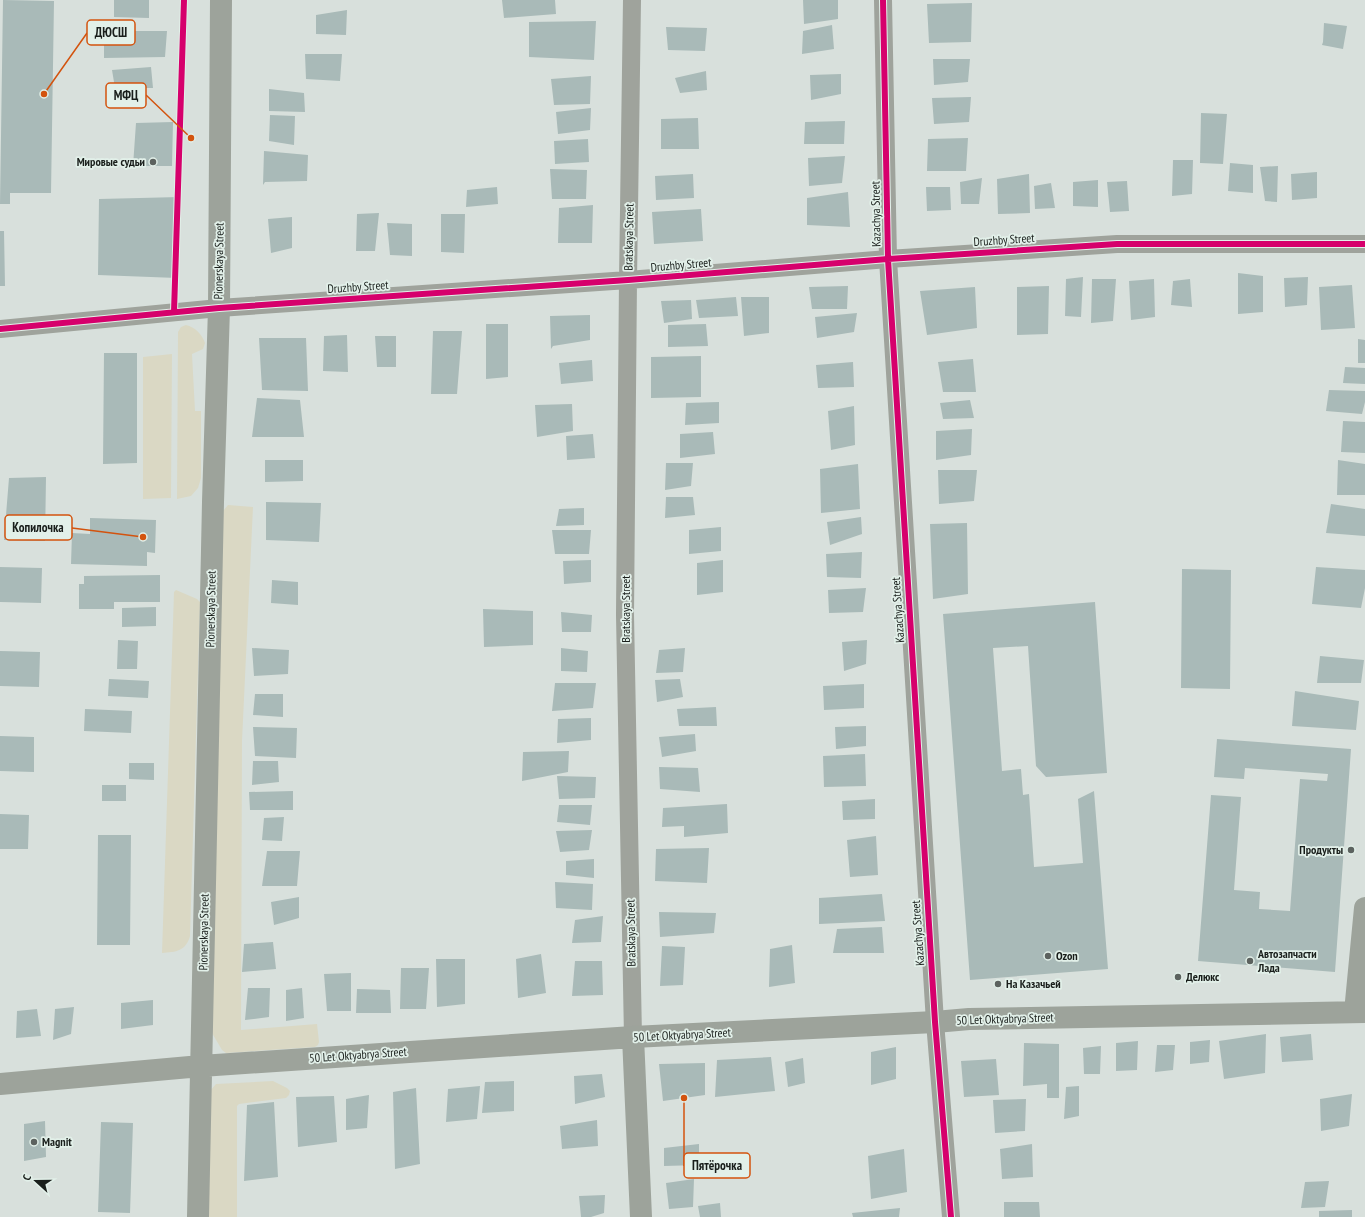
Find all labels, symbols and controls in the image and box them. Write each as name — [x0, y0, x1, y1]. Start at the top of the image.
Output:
callout: ДЮСШ — [87, 20, 135, 45]
text: ДЮСШ — [95, 24, 127, 41]
callout: МФЦ — [106, 83, 146, 108]
text: МФЦ — [114, 87, 139, 104]
place label: Мировые судьи — [77, 154, 145, 169]
marker: Мировые судьи — [148, 157, 158, 167]
street label: Kazachya Street — [867, 180, 884, 247]
street label: Bratskaya Street — [620, 203, 637, 271]
street label: Pionerskaya Street — [210, 222, 227, 300]
street label: Druzhby Street — [973, 230, 1036, 249]
street label: Druzhby Street — [650, 254, 713, 275]
street label: Druzhby Street — [327, 277, 390, 296]
callout: Копилочка — [5, 515, 72, 540]
text: Копилочка — [12, 519, 64, 536]
street label: Pionerskaya Street — [202, 570, 219, 648]
street label: Bratskaya Street — [618, 575, 633, 643]
street label: Kazachya Street — [888, 576, 907, 643]
place label: Продукты — [1299, 842, 1343, 857]
marker: Продукты — [1346, 845, 1356, 855]
street label: Pionerskaya Street — [195, 893, 212, 971]
street label: Bratskaya Street — [622, 899, 639, 967]
street label: Kazachya Street — [908, 899, 927, 966]
place label: Автозапчасти Лада — [1257, 946, 1317, 975]
place label: Ozon — [1056, 948, 1078, 963]
marker: Ozon — [1043, 951, 1053, 961]
marker: Автозапчасти Лада — [1245, 956, 1255, 966]
place label: Делюкс — [1186, 969, 1220, 984]
marker: Делюкс — [1173, 972, 1183, 982]
place label: На Казачьей — [1006, 976, 1061, 991]
marker: На Казачьей — [993, 979, 1003, 989]
street label: 50 Let Oktyabrya Street — [956, 1009, 1055, 1028]
street label: 50 Let Oktyabrya Street — [633, 1024, 732, 1045]
street label: 50 Let Oktyabrya Street — [309, 1044, 408, 1065]
place label: Magnit — [42, 1134, 72, 1149]
marker: Magnit — [29, 1137, 39, 1147]
callout: Пятёрочка — [684, 1153, 750, 1178]
text: Пятёрочка — [692, 1157, 742, 1174]
north arrow — [16, 1161, 56, 1201]
text: С — [19, 1173, 34, 1182]

